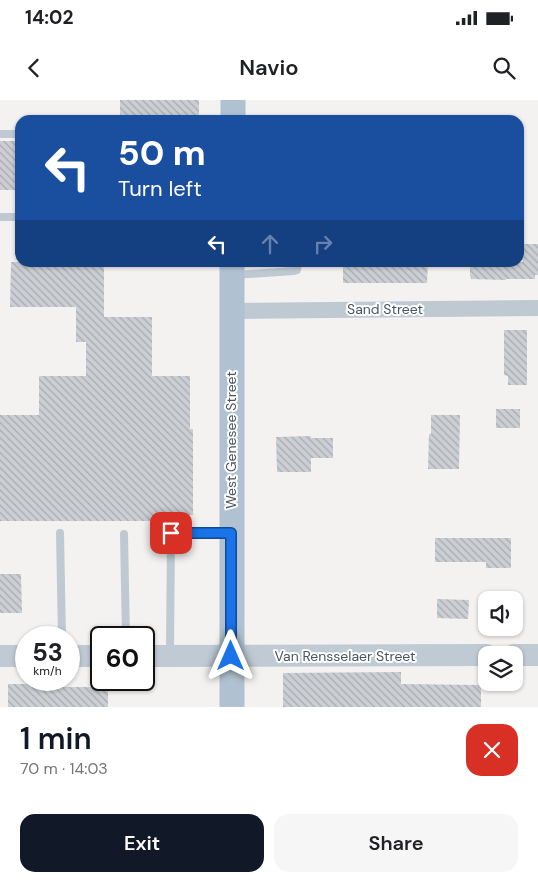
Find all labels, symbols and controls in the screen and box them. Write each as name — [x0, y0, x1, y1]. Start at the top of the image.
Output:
text: 14:02 — [25, 5, 73, 30]
text: Navio — [239, 53, 299, 82]
icon: back — [20, 54, 48, 82]
icon: search — [490, 54, 518, 82]
text: 50 m — [118, 130, 206, 176]
icon: left — [35, 135, 100, 200]
text: Turn left — [118, 174, 202, 203]
icon: left — [203, 230, 231, 258]
icon: ahead — [256, 230, 284, 258]
icon: right — [309, 230, 337, 258]
street label: Sand Street — [347, 300, 423, 318]
street label: West Genesee Street — [222, 371, 240, 509]
pin — [150, 512, 192, 554]
icon: arrive — [157, 519, 185, 547]
map controls — [478, 591, 523, 691]
button: sound — [478, 591, 523, 636]
speed limit sign: 60 — [90, 626, 155, 691]
position arrow — [204, 629, 256, 681]
text: 53 — [32, 636, 63, 669]
button: layers — [478, 646, 523, 691]
street label: Van Rensselaer Street — [274, 647, 416, 665]
text: km/h — [33, 663, 62, 679]
text: 1 min — [20, 719, 92, 758]
button: close — [466, 724, 518, 776]
text: 70 m · 14:03 — [20, 758, 108, 779]
button: Exit — [20, 814, 264, 872]
button: Share — [274, 814, 518, 872]

